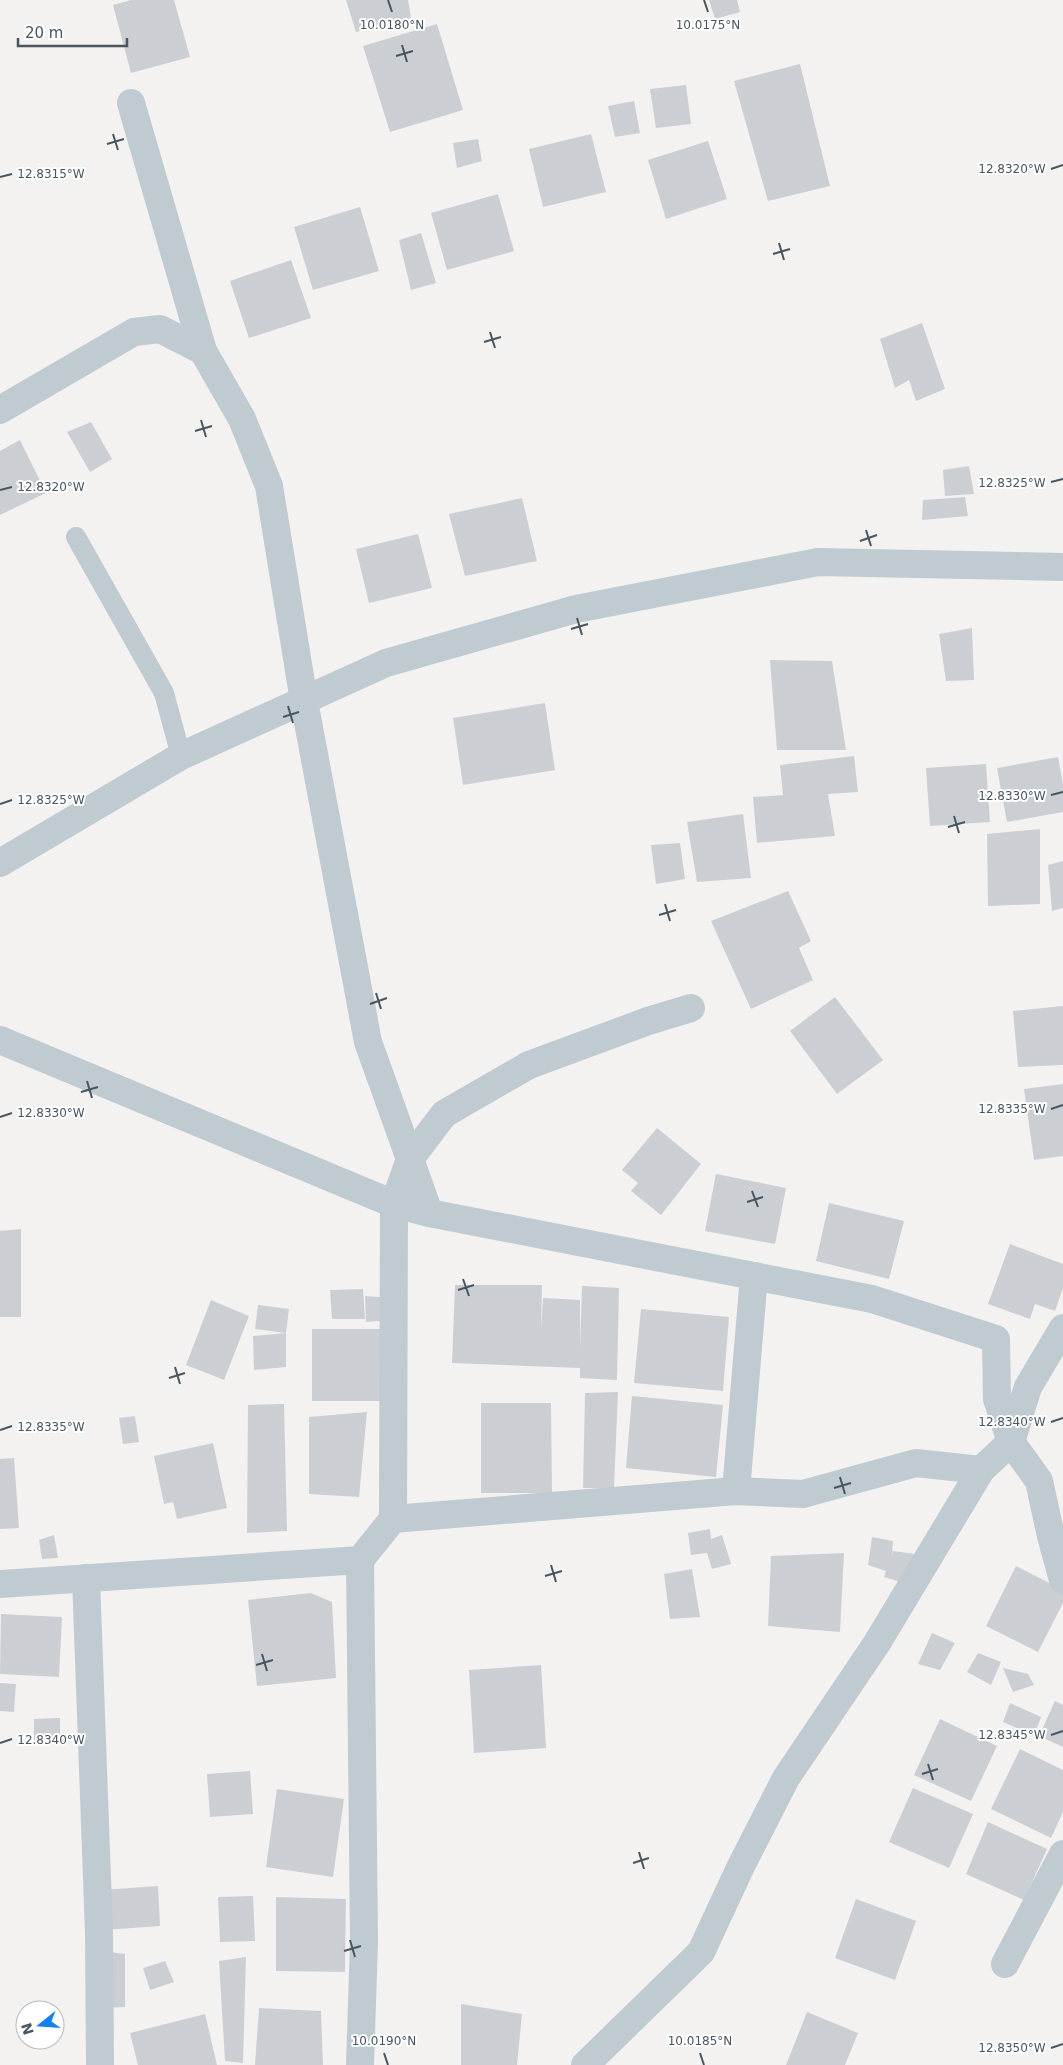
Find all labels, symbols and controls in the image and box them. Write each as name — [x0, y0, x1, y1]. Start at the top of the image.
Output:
scale bar — [18, 15, 126, 47]
text: 10.0180°N — [360, 18, 424, 32]
text: 10.0175°N — [676, 18, 740, 32]
text: 20 m — [25, 24, 63, 42]
text: 12.8320°W — [978, 162, 1046, 176]
text: 12.8315°W — [17, 167, 85, 181]
text: 12.8325°W — [978, 476, 1046, 490]
text: 12.8320°W — [17, 480, 85, 494]
text: 12.8330°W — [978, 789, 1046, 803]
text: 12.8325°W — [17, 793, 85, 807]
text: 12.8335°W — [978, 1102, 1046, 1116]
text: 12.8330°W — [17, 1106, 85, 1120]
text: 12.8340°W — [978, 1415, 1046, 1429]
text: 12.8335°W — [17, 1420, 85, 1434]
text: 12.8345°W — [978, 1728, 1046, 1742]
text: 12.8340°W — [17, 1733, 85, 1747]
north arrow — [15, 2000, 65, 2050]
text: N — [18, 2021, 37, 2037]
text: 10.0190°N — [352, 2034, 416, 2048]
text: 10.0185°N — [668, 2034, 732, 2048]
text: 12.8350°W — [978, 2041, 1046, 2055]

